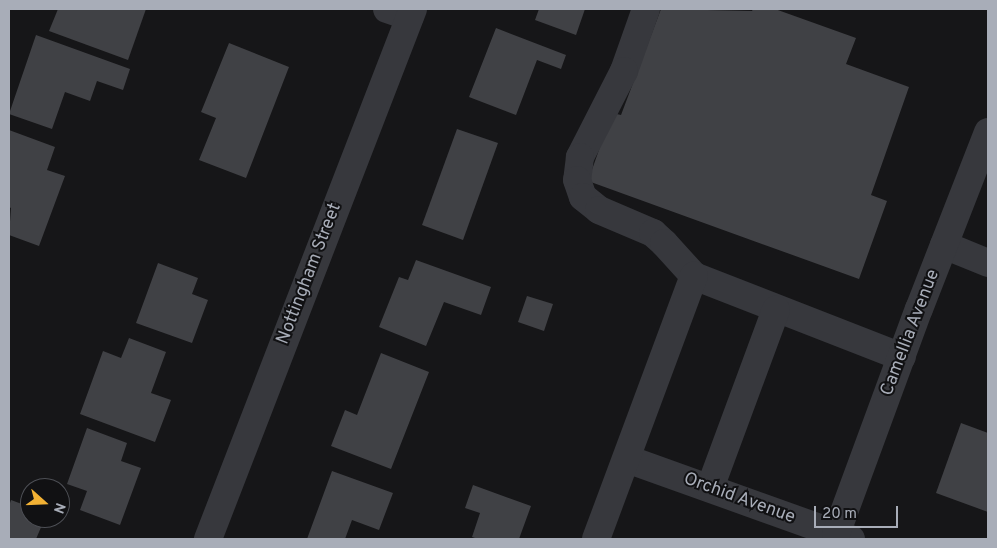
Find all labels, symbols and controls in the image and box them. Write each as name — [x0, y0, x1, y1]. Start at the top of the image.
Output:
street label: Nottingham Street — [273, 200, 347, 348]
street label: Camellia Avenue — [877, 266, 945, 400]
street label: Orchid Avenue — [680, 469, 798, 529]
north arrow — [20, 478, 70, 528]
scale bar — [817, 496, 901, 528]
text: N — [49, 500, 68, 516]
text: 20 m — [822, 505, 857, 524]

